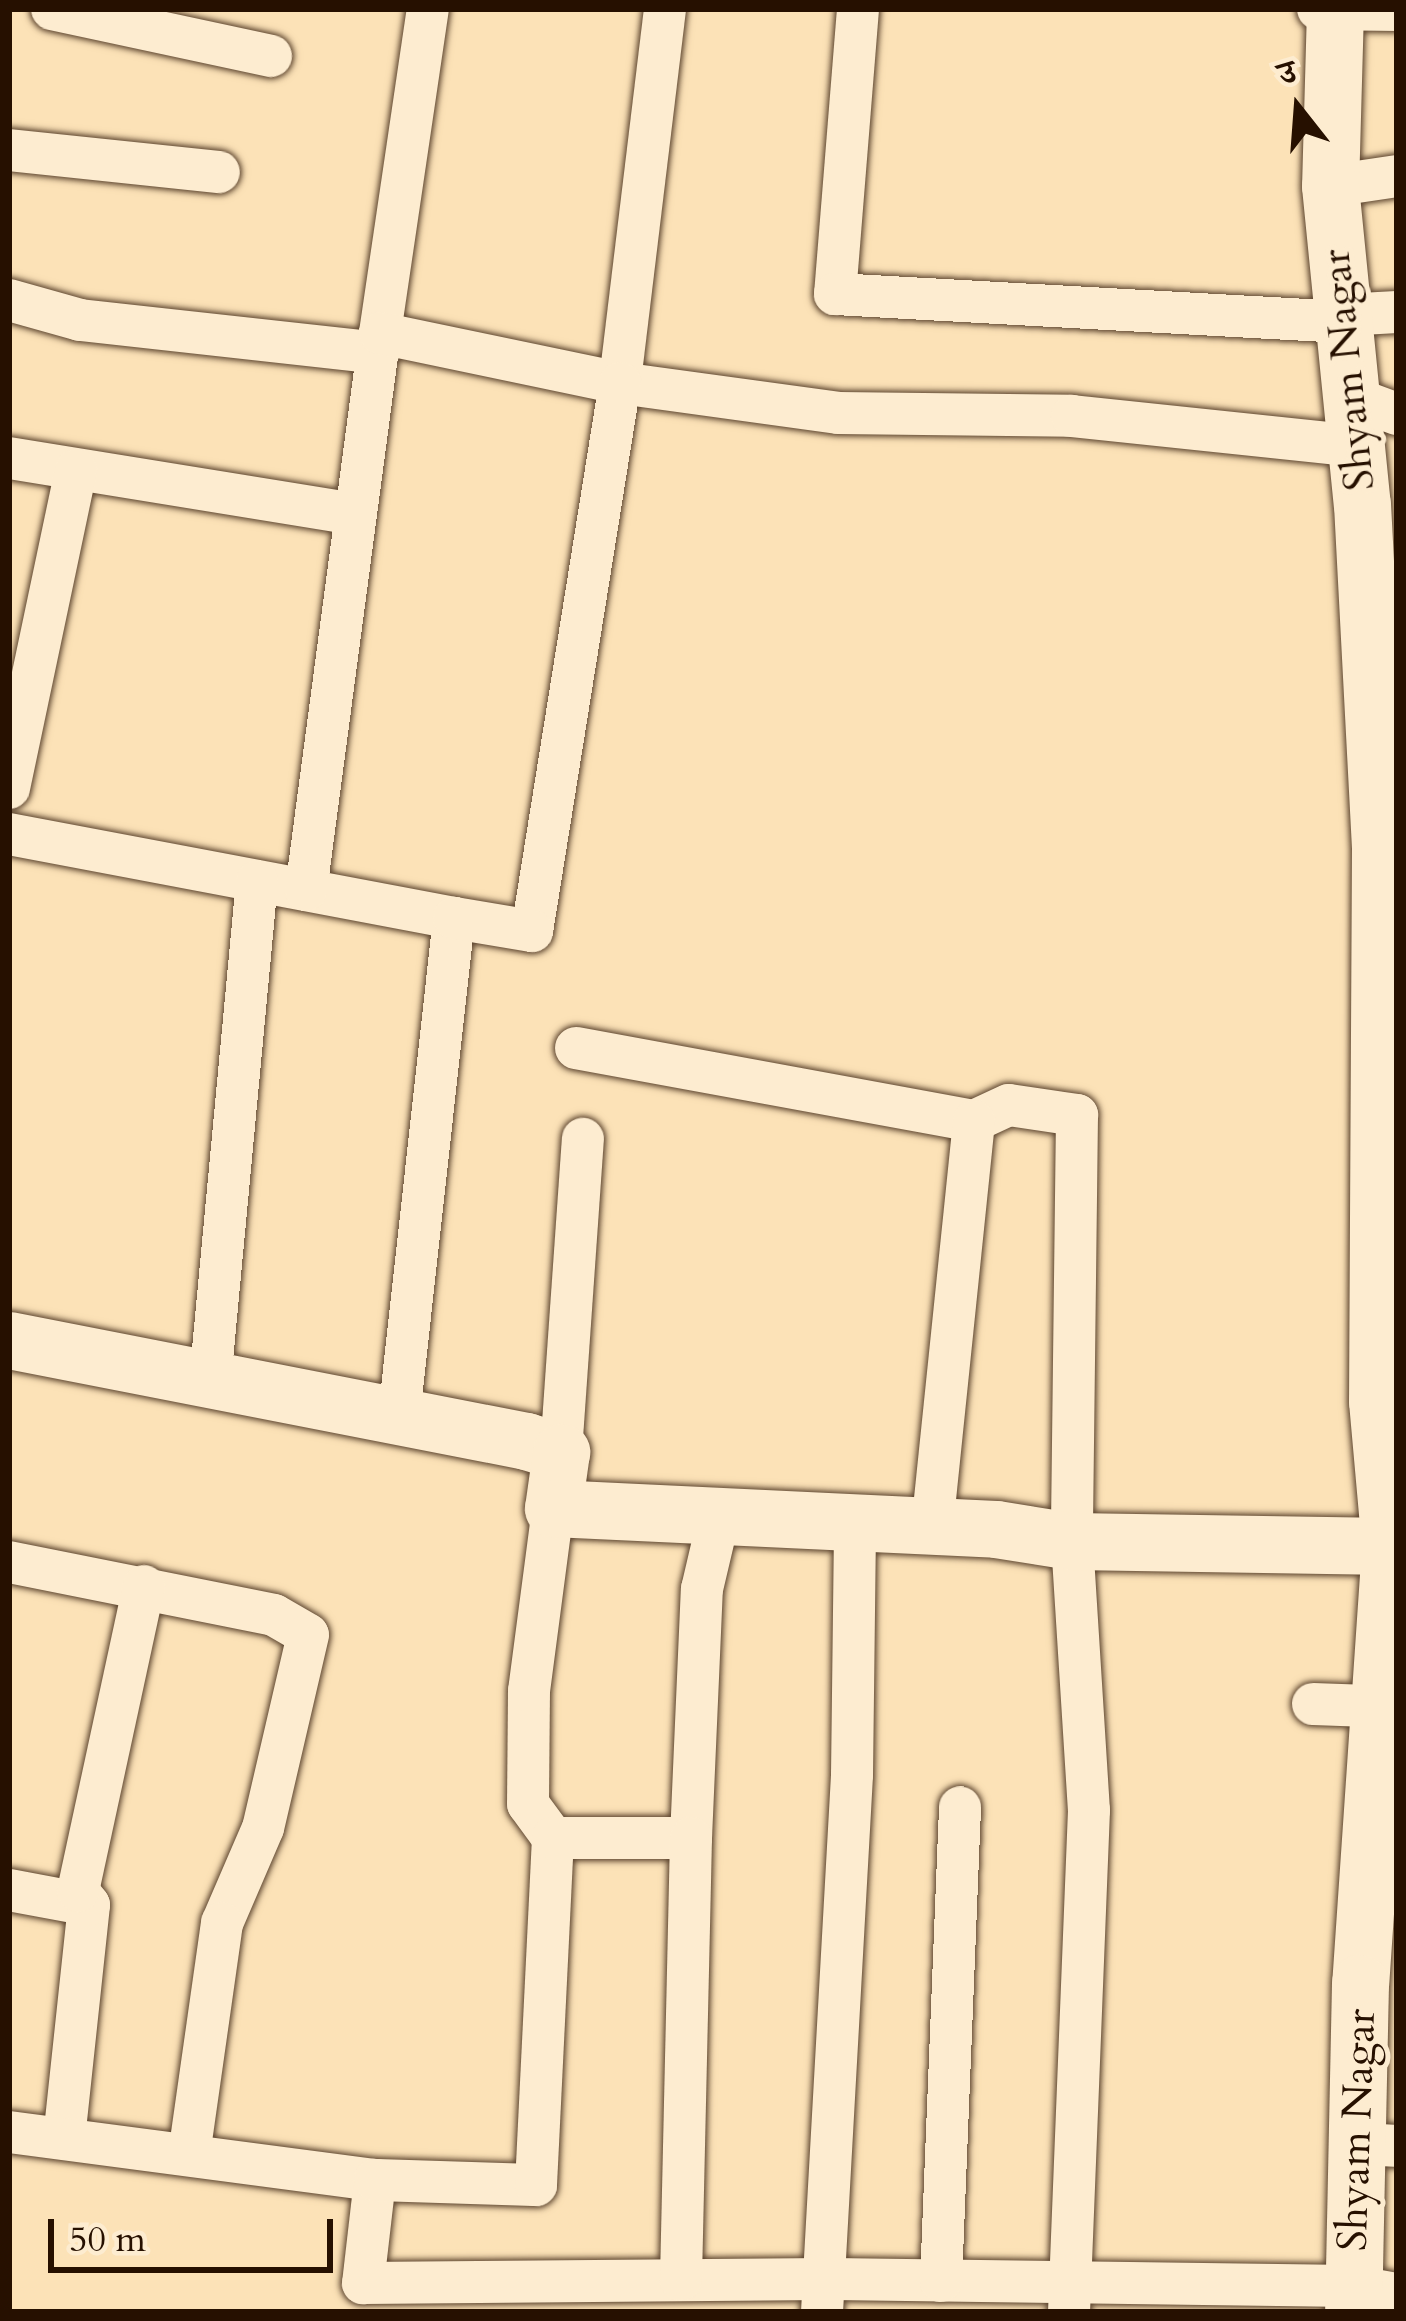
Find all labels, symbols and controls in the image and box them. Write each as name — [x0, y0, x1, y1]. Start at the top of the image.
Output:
north arrow — [1238, 48, 1358, 168]
text: उ — [1273, 49, 1302, 97]
street label: Shyam Nagar — [1310, 247, 1386, 493]
street label: Shyam Nagar — [1328, 2008, 1386, 2252]
scale bar — [54, 2195, 339, 2269]
text: 50 m — [69, 2215, 146, 2264]

